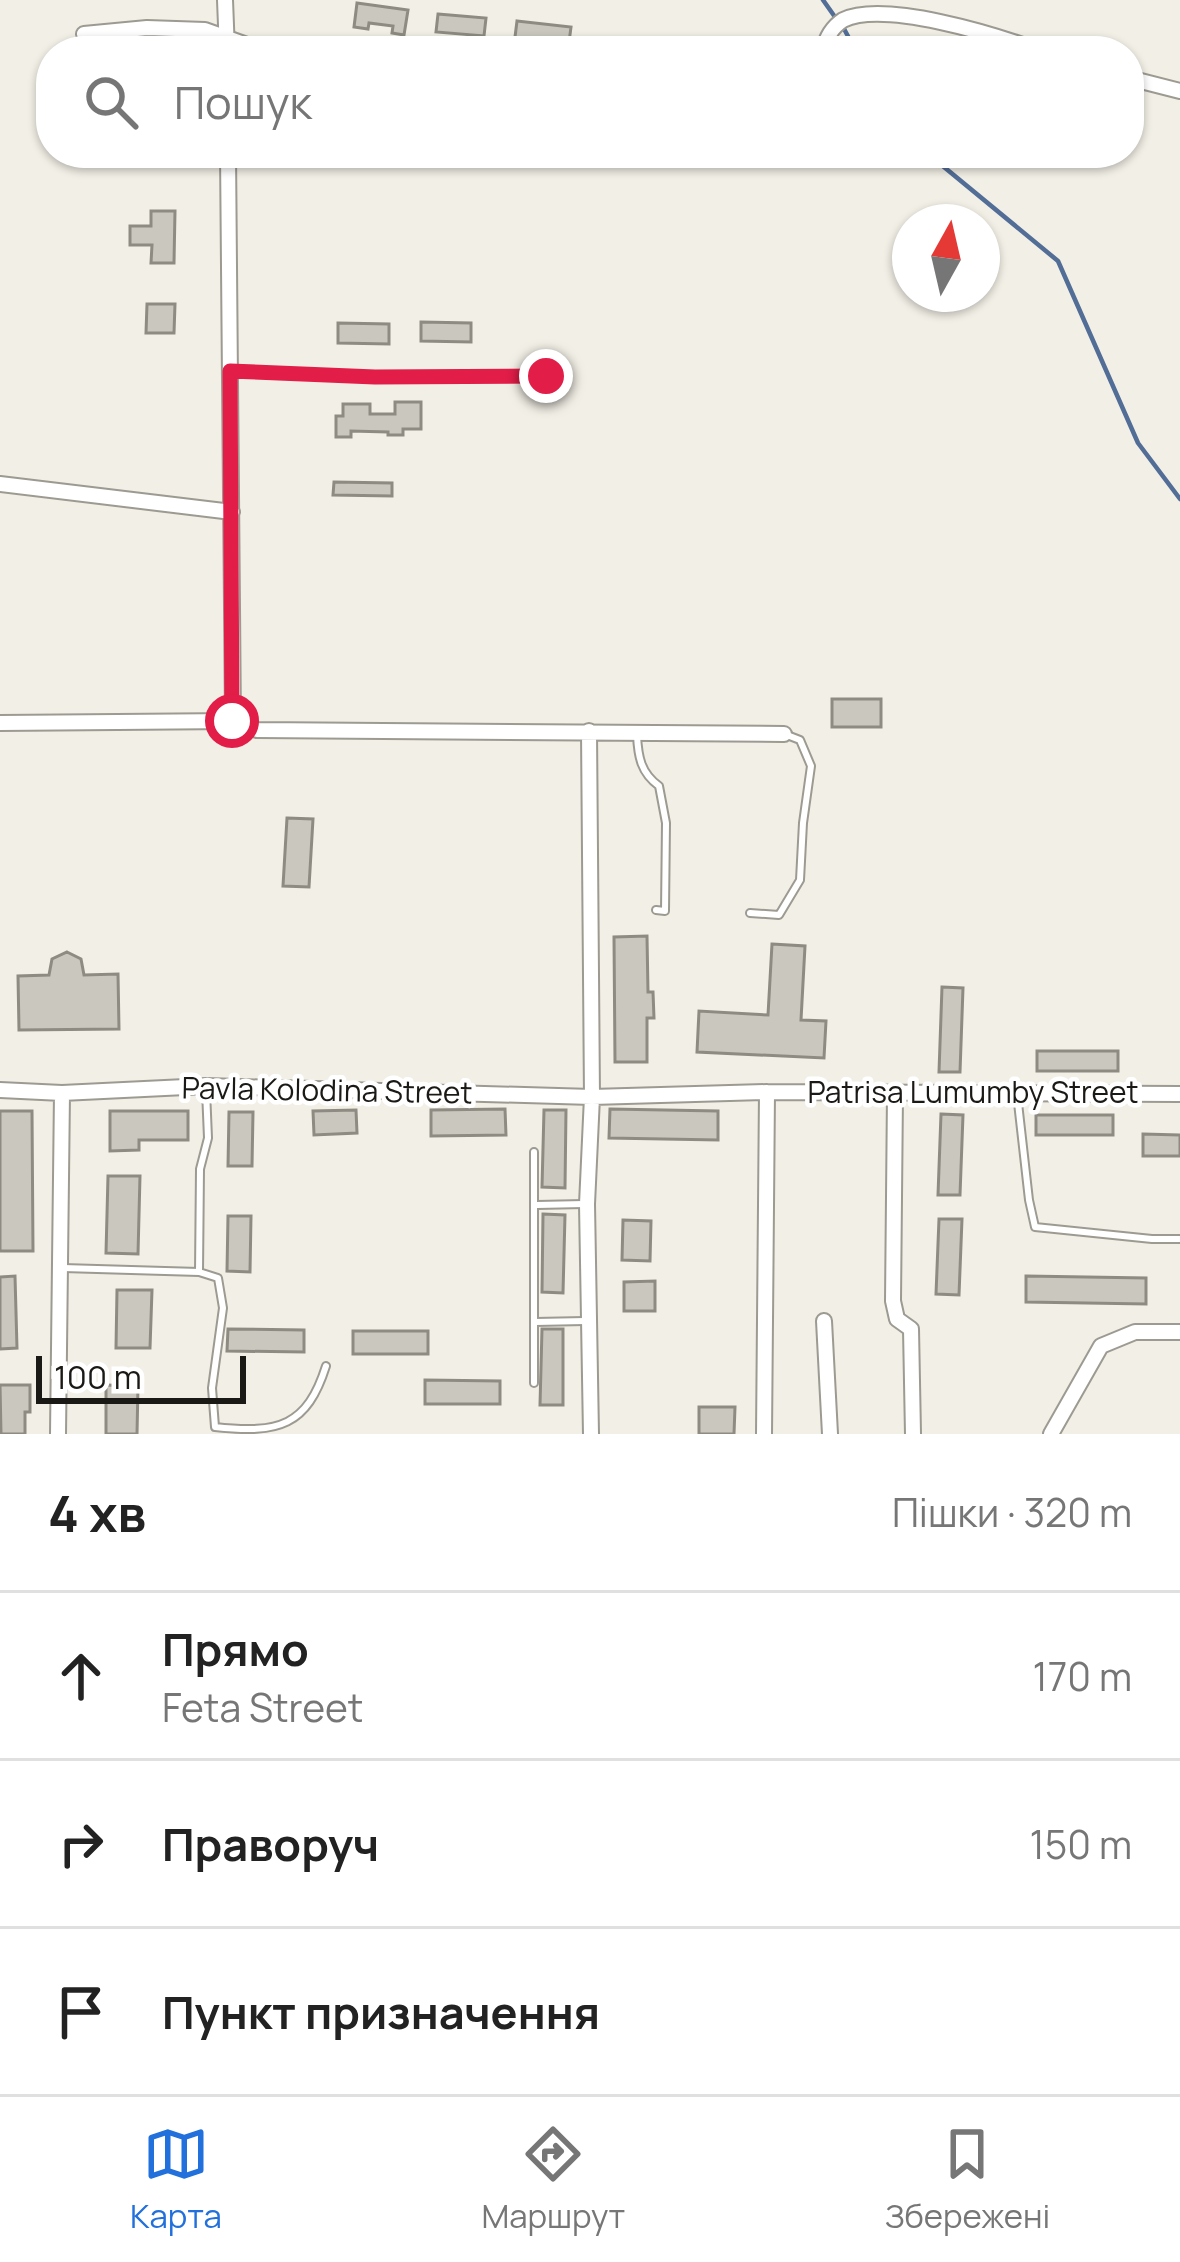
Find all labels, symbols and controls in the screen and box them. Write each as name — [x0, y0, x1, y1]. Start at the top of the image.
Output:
search box — [36, 36, 1144, 168]
icon: search — [78, 69, 144, 135]
text: Пошук — [174, 71, 312, 133]
north arrow — [892, 204, 1000, 312]
route end — [519, 349, 573, 403]
route start — [205, 694, 259, 748]
street label: Pavla Kolodina Street — [181, 1066, 473, 1113]
street label: Patrisa Lumumby Street — [807, 1071, 1139, 1112]
scale bar — [36, 1350, 246, 1403]
text: 100 m — [54, 1354, 142, 1399]
text: 4 хв — [48, 1478, 146, 1547]
text: Пішки · 320 m — [892, 1485, 1132, 1539]
text: Прямо — [162, 1618, 309, 1680]
icon: ahead — [48, 1643, 114, 1709]
text: 170 m — [1033, 1649, 1132, 1703]
text: Feta Street — [162, 1680, 363, 1734]
icon: right — [48, 1811, 114, 1877]
text: Праворуч — [162, 1813, 379, 1875]
text: 150 m — [1030, 1817, 1132, 1871]
icon: arrive — [48, 1979, 114, 2045]
text: Пункт призначення — [162, 1981, 600, 2043]
tab: Карта — [130, 2121, 222, 2238]
tab: Маршрут — [481, 2121, 625, 2238]
tab: Збережені — [885, 2121, 1050, 2238]

